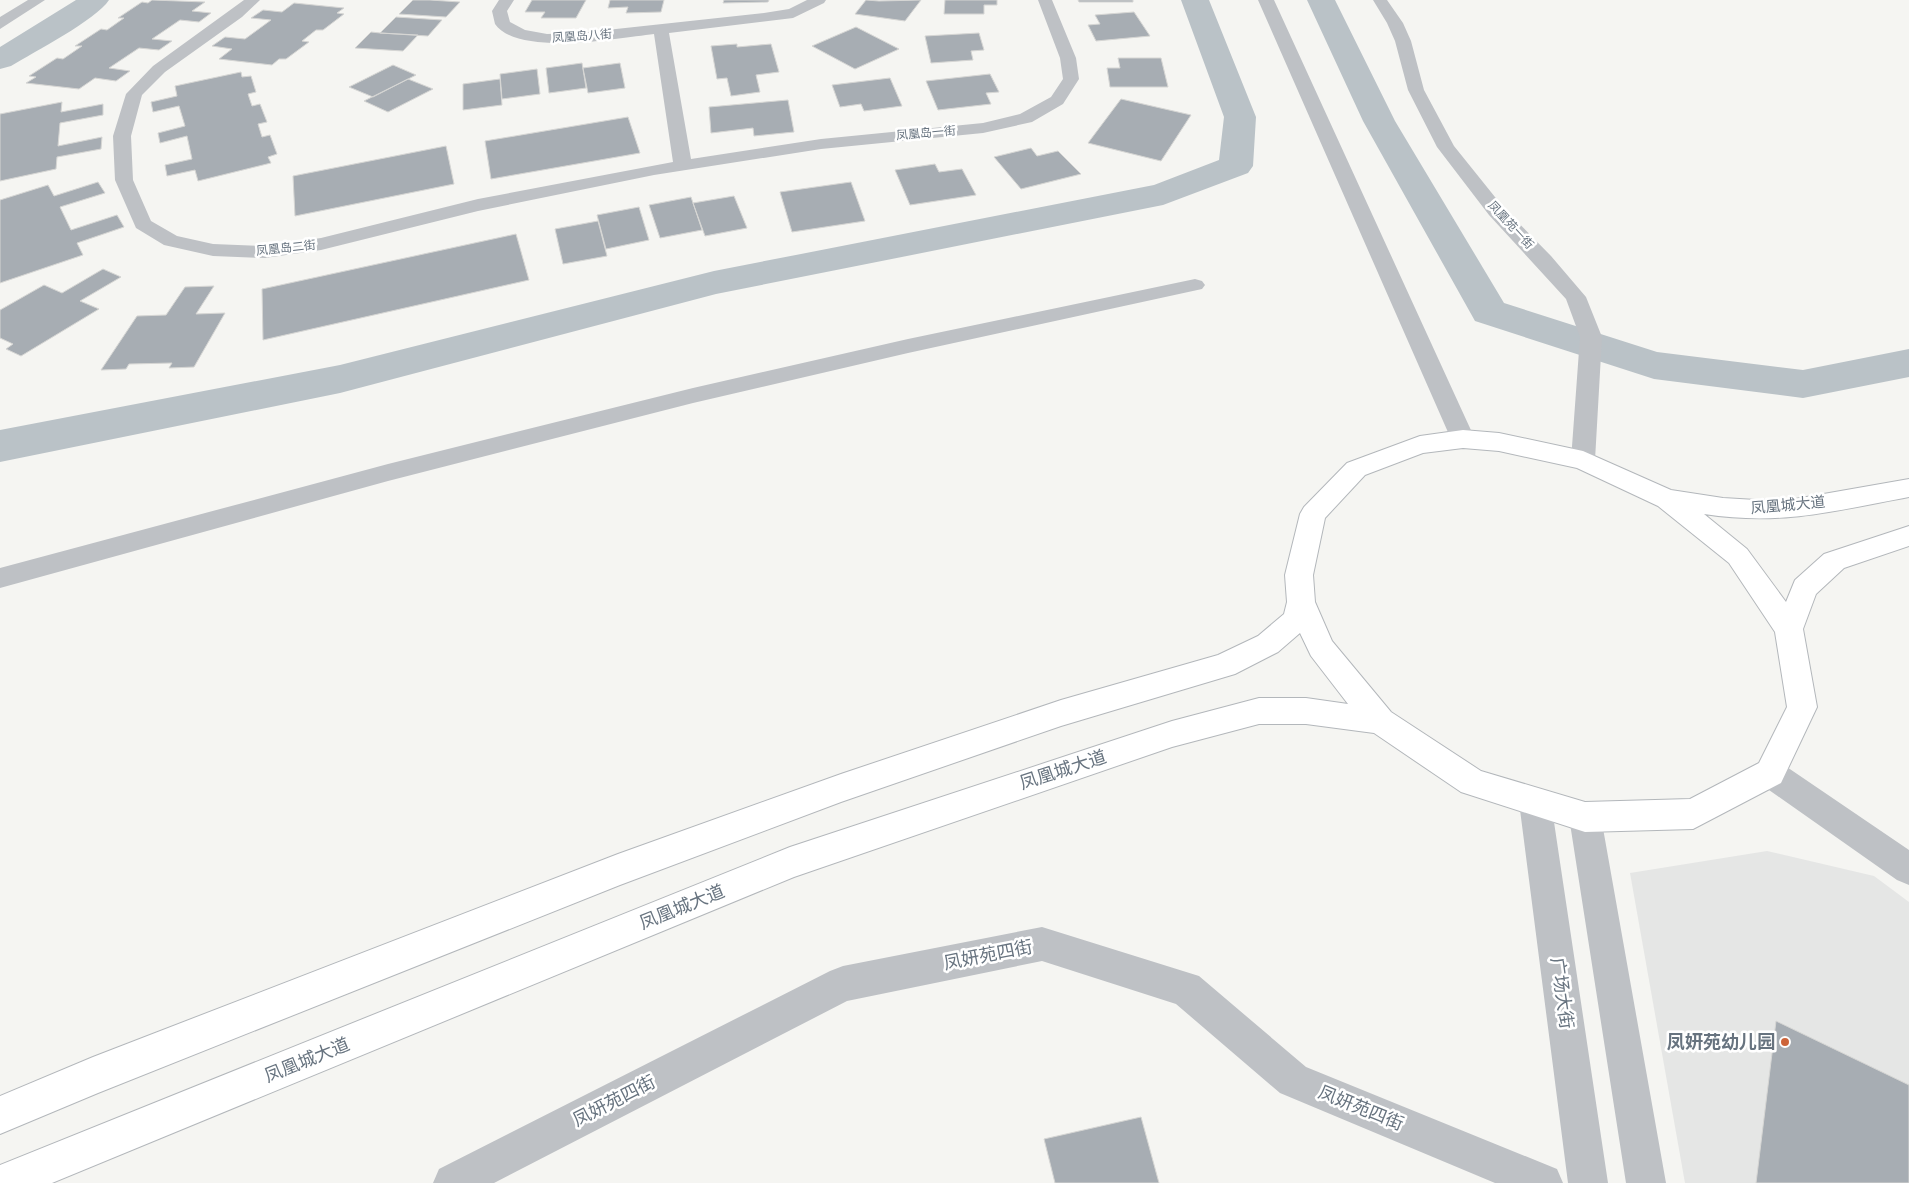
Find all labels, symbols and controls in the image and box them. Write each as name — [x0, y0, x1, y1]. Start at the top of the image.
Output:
street label: 凤凰岛八街 — [552, 27, 612, 45]
street label: 凤凰岛一街 — [895, 123, 957, 143]
street label: 凤凰苑一街 — [1485, 198, 1537, 252]
street label: 凤凰岛二街 — [255, 238, 317, 258]
street label: 凤凰城大道 — [1750, 493, 1826, 517]
street label: 凤凰城大道 — [1017, 746, 1109, 794]
street label: 凤凰城大道 — [636, 880, 728, 934]
street label: 凤妍苑四街 — [942, 936, 1034, 974]
street label: 广场大街 — [1546, 956, 1578, 1030]
place label: 凤妍苑幼儿园 — [1667, 1031, 1775, 1053]
street label: 凤凰城大道 — [261, 1033, 353, 1087]
marker: 凤妍苑幼儿园 — [1779, 1036, 1791, 1048]
street label: 凤妍苑四街 — [569, 1071, 659, 1131]
street label: 凤妍苑四街 — [1315, 1081, 1407, 1135]

